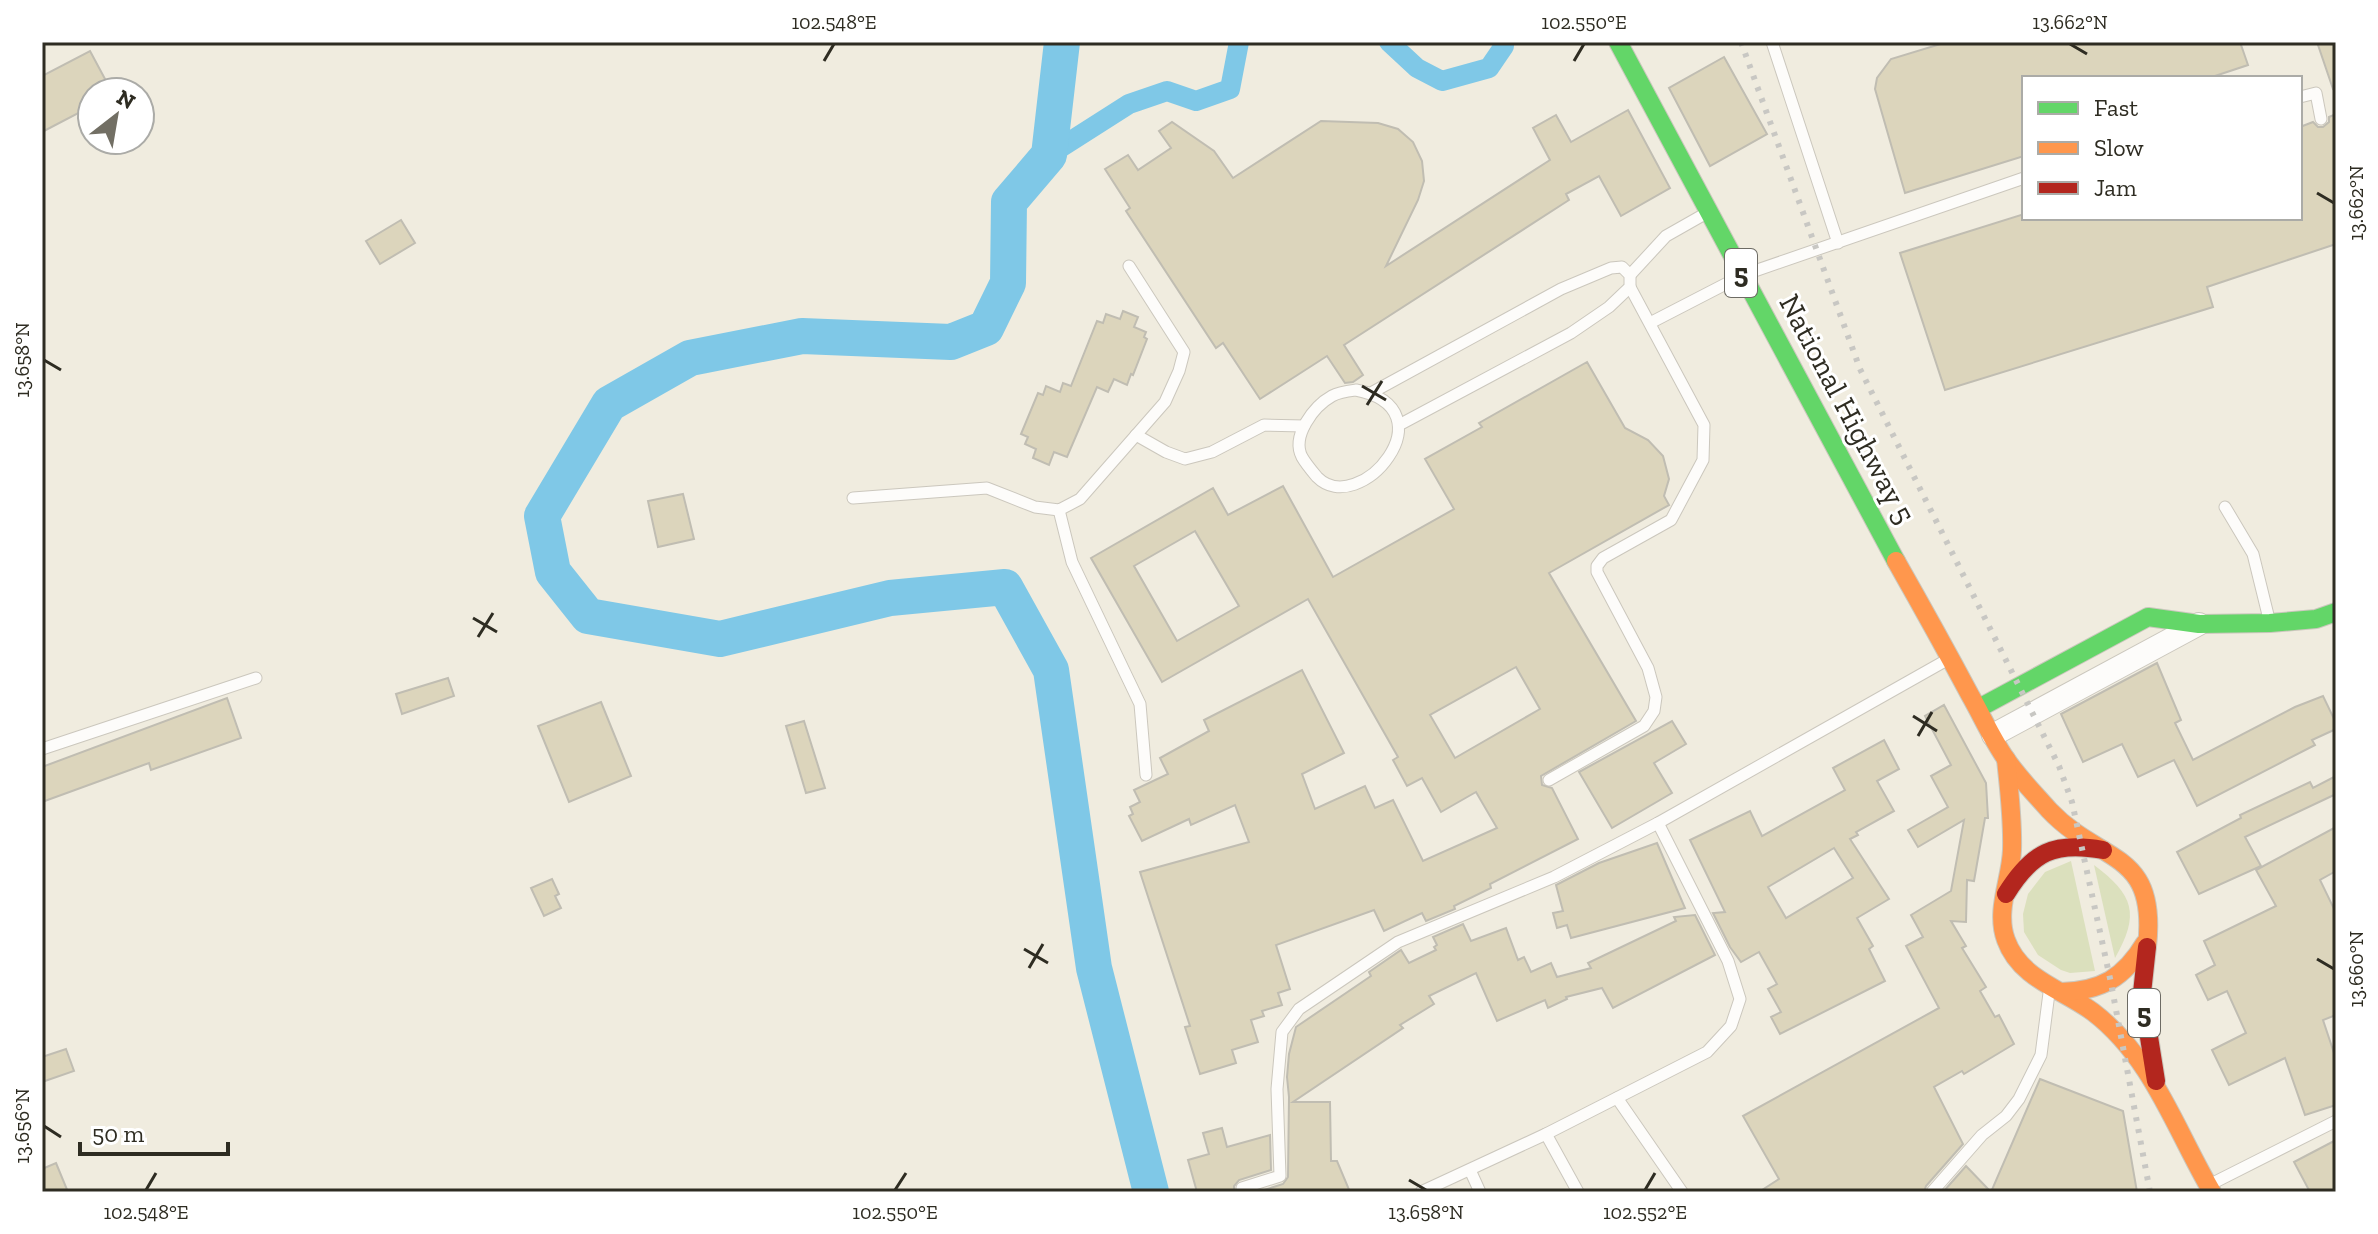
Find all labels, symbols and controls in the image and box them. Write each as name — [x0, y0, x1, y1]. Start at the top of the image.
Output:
text: 102.548°E — [791, 10, 877, 34]
text: 102.550°E — [1541, 10, 1627, 34]
text: 13.662°N — [2032, 10, 2108, 34]
north arrow — [76, 76, 156, 156]
legend — [2022, 76, 2302, 220]
text: N — [112, 83, 140, 115]
text: Fast — [2094, 93, 2138, 122]
text: Slow — [2094, 133, 2144, 162]
text: 13.662°N — [2344, 165, 2368, 241]
text: Jam — [2094, 173, 2137, 202]
road number: 5 — [1725, 249, 1757, 297]
street label: National Highway 5 — [1771, 288, 1923, 530]
text: 13.658°N — [10, 322, 34, 398]
text: 13.660°N — [2344, 930, 2368, 1007]
road number: 5 — [2128, 989, 2160, 1037]
text: 13.656°N — [10, 1088, 34, 1164]
scale bar — [80, 1106, 228, 1156]
text: 50 m — [92, 1119, 145, 1148]
text: 102.548°E — [103, 1200, 189, 1224]
text: 102.550°E — [852, 1200, 938, 1224]
text: 13.658°N — [1388, 1200, 1464, 1224]
text: 102.552°E — [1603, 1200, 1687, 1224]

